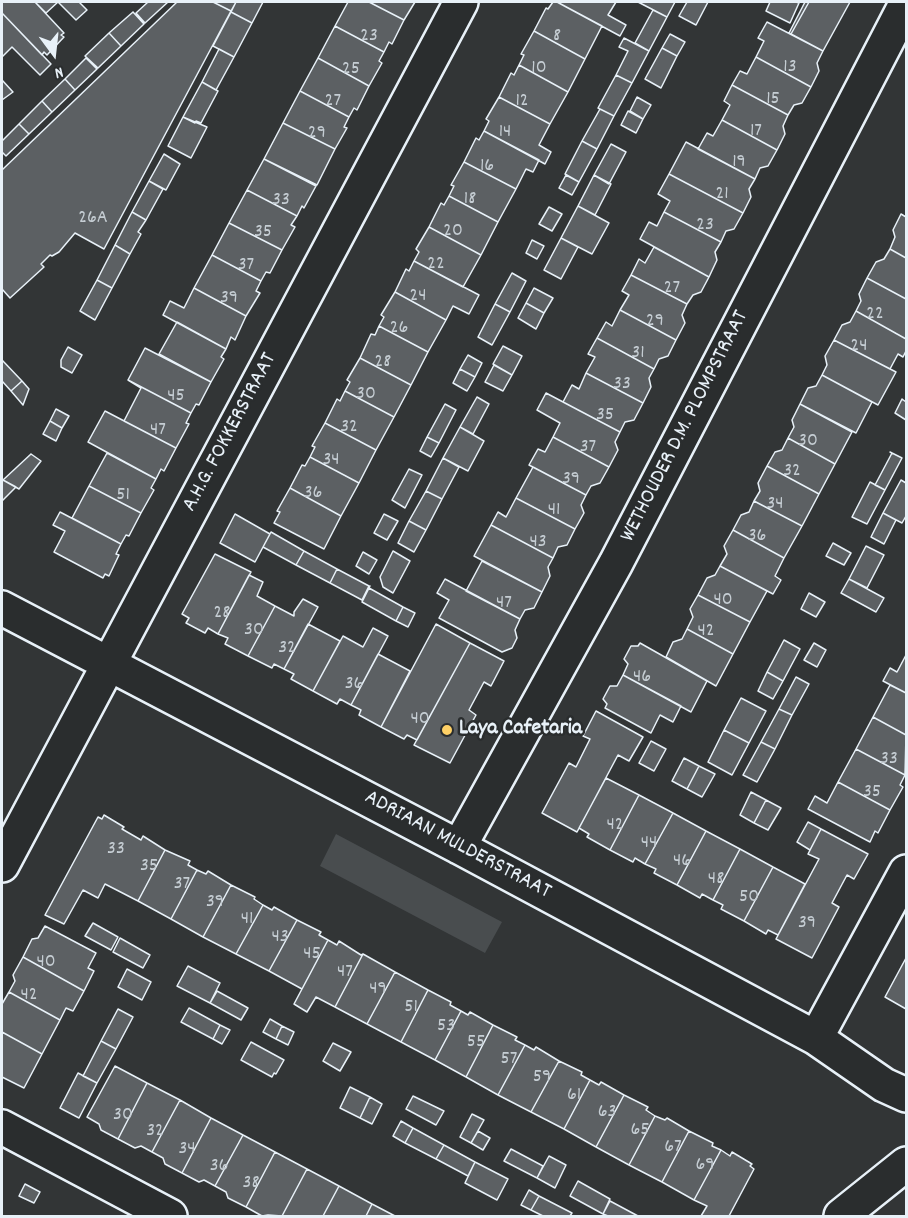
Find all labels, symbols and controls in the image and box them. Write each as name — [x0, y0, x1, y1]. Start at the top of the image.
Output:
north arrow — [24, 24, 84, 84]
house number: 23 — [360, 25, 378, 49]
house number: 8 — [553, 25, 561, 49]
house number: 13 — [783, 56, 797, 80]
house number: 10 — [531, 57, 547, 81]
house number: 25 — [342, 58, 360, 82]
text: N — [52, 60, 66, 84]
house number: 15 — [766, 88, 780, 112]
house number: 27 — [325, 90, 341, 114]
house number: 12 — [515, 90, 529, 114]
house number: 17 — [750, 120, 762, 144]
house number: 14 — [499, 121, 511, 145]
house number: 29 — [308, 122, 326, 146]
house number: 19 — [732, 151, 746, 175]
house number: 16 — [480, 155, 494, 179]
house number: 21 — [715, 183, 729, 207]
house number: 18 — [464, 188, 476, 212]
house number: 33 — [272, 189, 290, 213]
house number: 26A — [78, 207, 108, 231]
house number: 23 — [696, 214, 714, 238]
house number: 20 — [443, 220, 463, 244]
house number: 35 — [254, 221, 272, 245]
house number: 22 — [427, 253, 445, 277]
house number: 37 — [238, 254, 254, 278]
house number: 27 — [664, 277, 680, 301]
house number: 24 — [409, 285, 427, 309]
house number: 39 — [220, 287, 238, 311]
house number: 22 — [866, 303, 884, 327]
street label: WETHOUDER D.M. PLOMPSTRAAT — [616, 307, 756, 547]
house number: 29 — [646, 310, 664, 334]
house number: 26 — [390, 317, 408, 341]
house number: 24 — [850, 335, 868, 359]
house number: 31 — [631, 342, 645, 366]
street label: A.H.G. FOKKERSTRAAT — [178, 349, 284, 517]
house number: 28 — [375, 351, 391, 375]
house number: 33 — [613, 373, 631, 397]
house number: 30 — [356, 383, 376, 407]
house number: 45 — [167, 385, 185, 409]
house number: 35 — [596, 404, 614, 428]
house number: 32 — [340, 416, 358, 440]
house number: 47 — [150, 419, 166, 443]
house number: 30 — [798, 430, 818, 454]
house number: 37 — [580, 436, 596, 460]
house number: 34 — [322, 449, 340, 473]
house number: 32 — [783, 460, 801, 484]
house number: 39 — [562, 468, 580, 492]
house number: 36 — [304, 482, 322, 506]
house number: 51 — [116, 484, 130, 508]
house number: 34 — [766, 493, 784, 517]
house number: 41 — [548, 499, 560, 523]
house number: 36 — [748, 525, 766, 549]
house number: 43 — [529, 531, 547, 555]
house number: 40 — [713, 589, 733, 613]
house number: 47 — [496, 592, 512, 616]
house number: 28 — [214, 602, 230, 626]
house number: 30 — [244, 619, 264, 643]
house number: 42 — [697, 620, 715, 644]
house number: 32 — [278, 637, 296, 661]
house number: 46 — [633, 666, 651, 690]
house number: 36 — [345, 673, 363, 697]
house number: 40 — [410, 708, 430, 732]
place label: Laya Cafetaria — [459, 717, 582, 743]
marker: Laya Cafetaria — [440, 723, 454, 737]
house number: 33 — [880, 748, 898, 772]
house number: 35 — [863, 781, 881, 805]
street label: ADRIAAN MULDERSTRAAT — [359, 786, 555, 906]
house number: 42 — [606, 814, 624, 838]
house number: 44 — [641, 832, 657, 856]
house number: 33 — [107, 838, 125, 862]
house number: 46 — [673, 850, 691, 874]
house number: 35 — [140, 855, 158, 879]
house number: 48 — [708, 868, 724, 892]
house number: 37 — [174, 873, 190, 897]
house number: 50 — [739, 886, 759, 910]
house number: 39 — [206, 891, 224, 915]
house number: 41 — [241, 908, 253, 932]
house number: 39 — [798, 912, 816, 936]
house number: 43 — [271, 926, 289, 950]
house number: 45 — [303, 943, 321, 967]
house number: 40 — [36, 951, 56, 975]
house number: 47 — [337, 961, 353, 985]
house number: 49 — [369, 978, 387, 1002]
house number: 42 — [20, 984, 38, 1008]
house number: 51 — [404, 996, 418, 1020]
house number: 53 — [437, 1015, 455, 1039]
house number: 55 — [467, 1031, 485, 1055]
house number: 57 — [501, 1048, 517, 1072]
house number: 59 — [533, 1066, 551, 1090]
house number: 61 — [567, 1084, 581, 1108]
house number: 63 — [598, 1101, 616, 1125]
house number: 30 — [113, 1104, 133, 1128]
house number: 65 — [630, 1119, 650, 1143]
house number: 32 — [146, 1120, 164, 1144]
house number: 67 — [664, 1136, 682, 1160]
house number: 34 — [178, 1138, 196, 1162]
house number: 69 — [696, 1154, 714, 1178]
house number: 36 — [210, 1155, 228, 1179]
house number: 38 — [243, 1172, 259, 1196]

